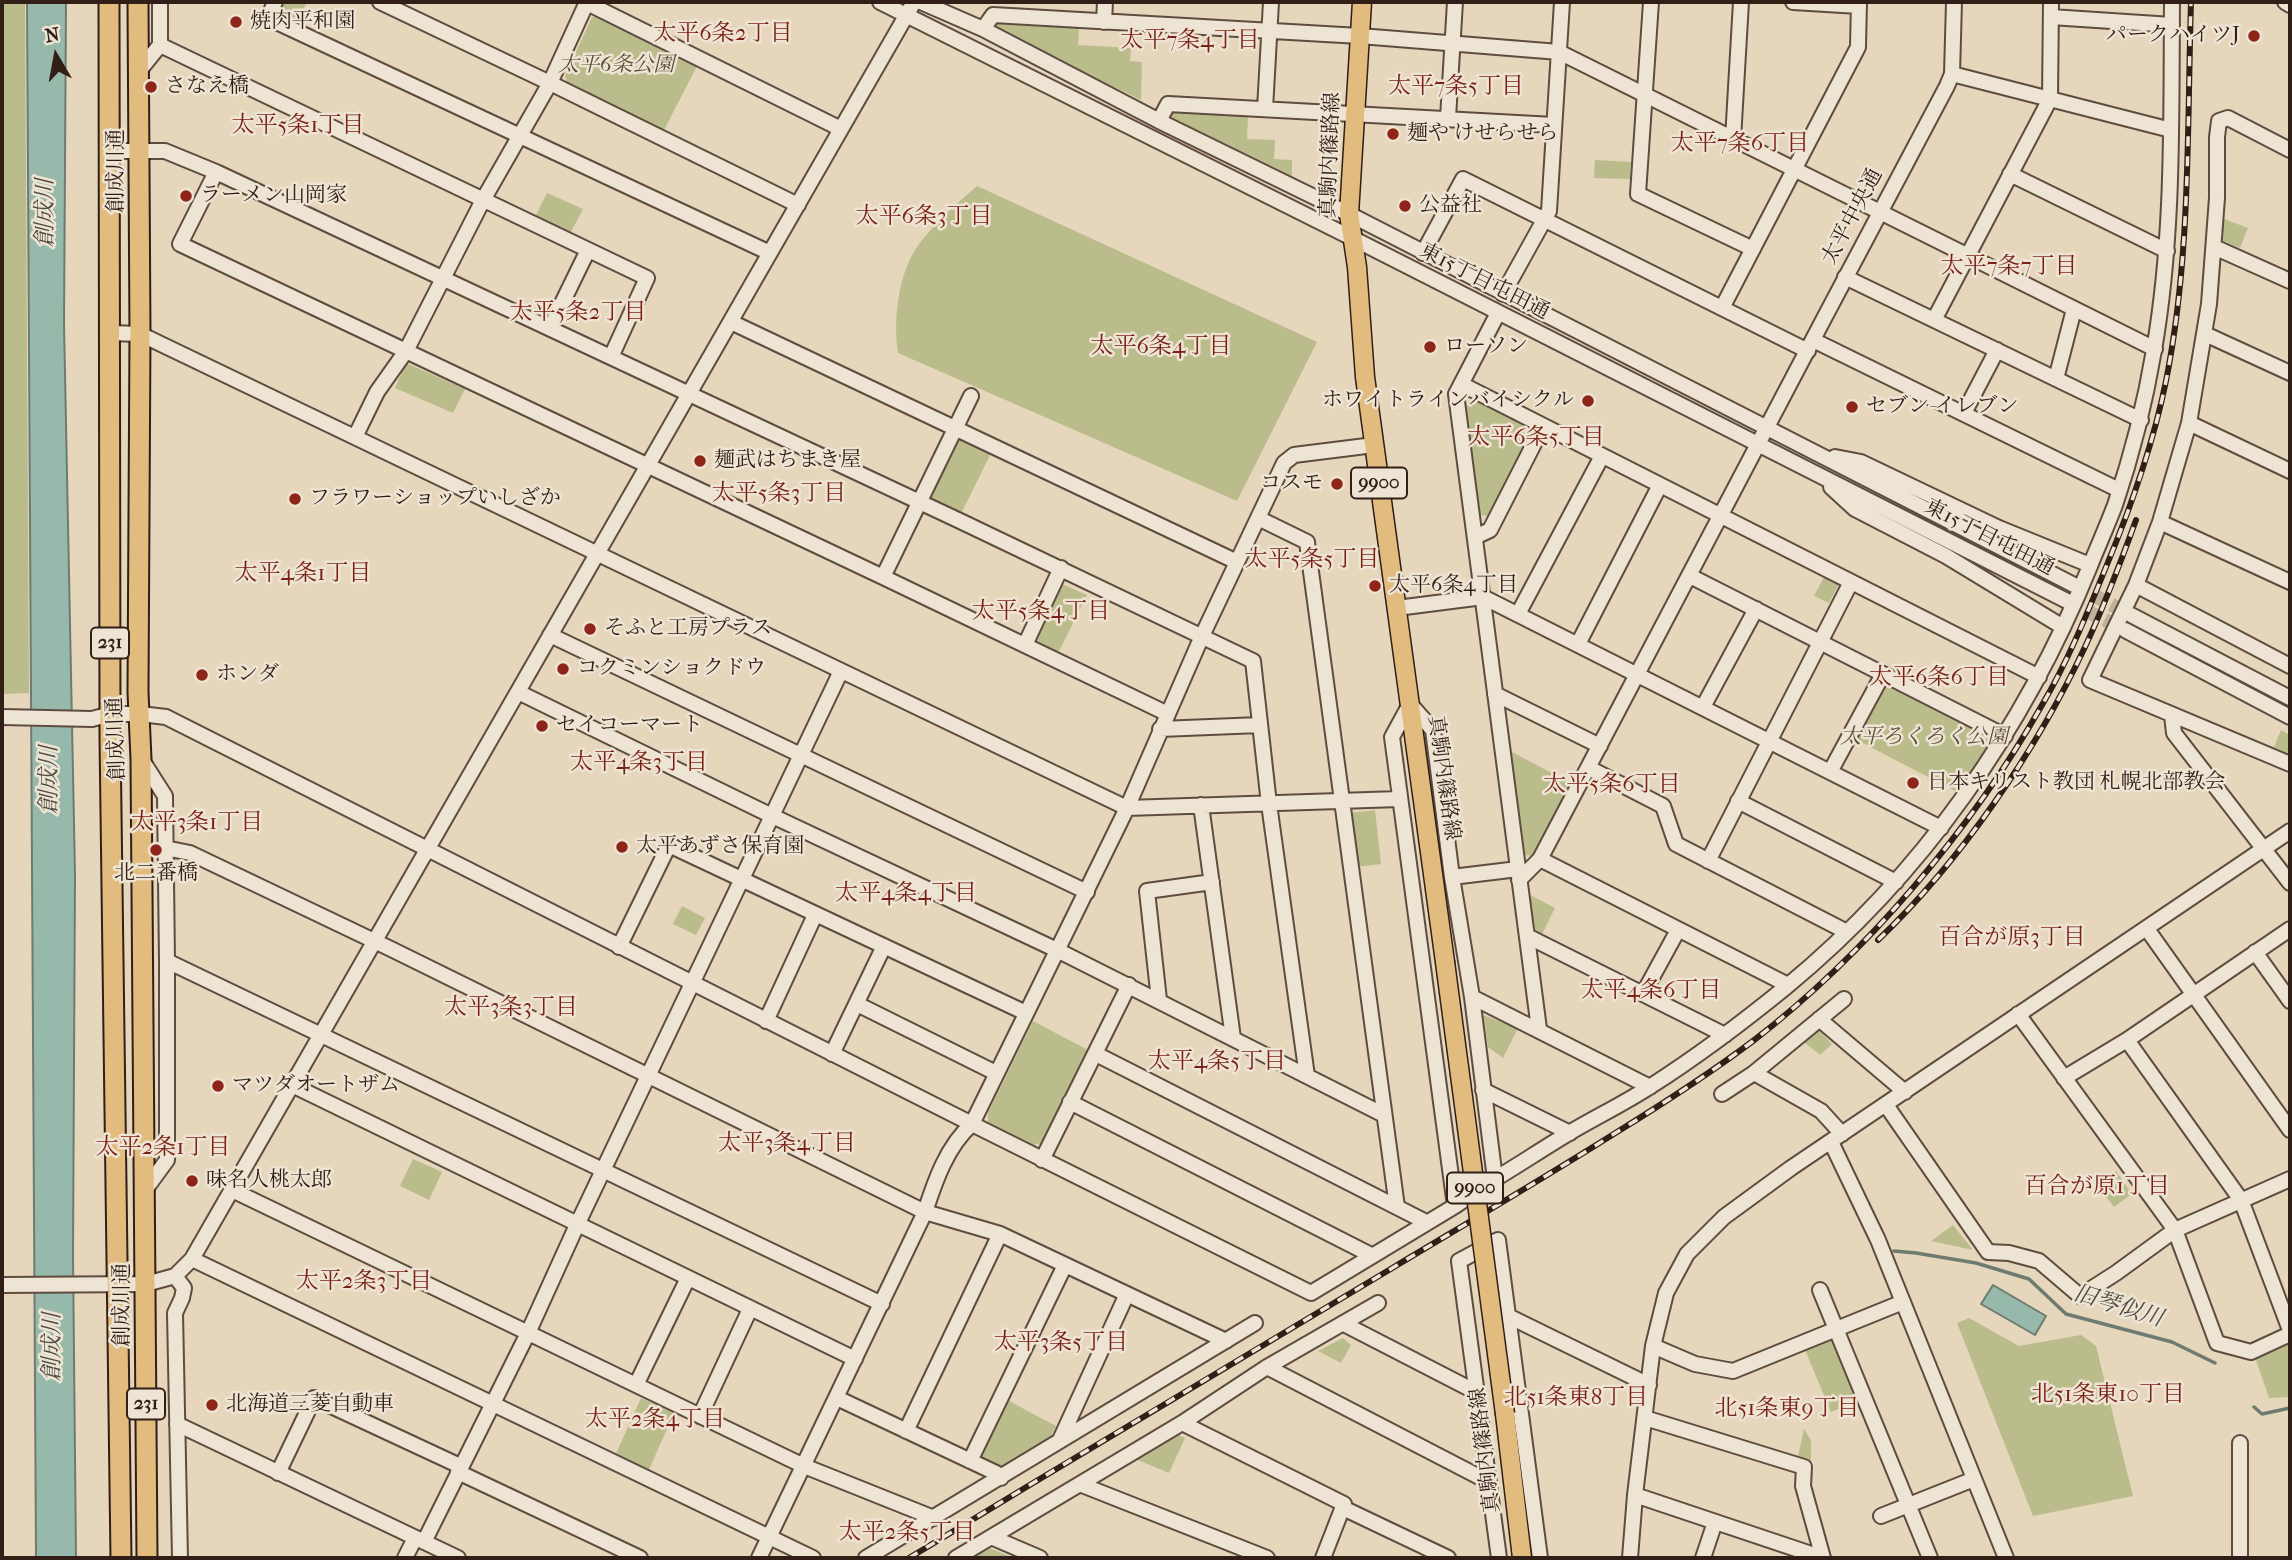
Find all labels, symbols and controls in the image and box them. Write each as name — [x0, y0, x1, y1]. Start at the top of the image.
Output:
place label: 焼肉平和園 — [250, 9, 355, 35]
marker: 焼肉平和園 — [228, 14, 244, 30]
district label: 太平6条2丁目 — [653, 20, 793, 48]
north arrow — [21, 21, 91, 91]
text: N — [43, 23, 61, 47]
place label: パークハイツJ — [2106, 23, 2240, 49]
district label: 太平7条4丁目 — [1120, 27, 1260, 55]
marker: パークハイツJ — [2246, 28, 2262, 44]
park label: 太平6条公園 — [558, 53, 674, 79]
district label: 太平7条5丁目 — [1388, 73, 1524, 101]
place label: さなえ橋 — [165, 74, 249, 100]
marker: さなえ橋 — [143, 79, 159, 95]
street label: 真駒内篠路線 — [1316, 92, 1346, 218]
district label: 太平5条1丁目 — [231, 112, 365, 140]
place label: 麺や けせらせら — [1407, 121, 1559, 147]
marker: 麺や けせらせら — [1385, 126, 1401, 142]
street label: 創成川通 — [104, 129, 130, 213]
district label: 太平7条6丁目 — [1671, 130, 1809, 158]
street label: 太平中央通 — [1817, 165, 1889, 269]
water label: 創成川 — [32, 179, 60, 247]
place label: ラーメン山岡家 — [200, 183, 347, 209]
marker: ラーメン山岡家 — [178, 188, 194, 204]
place label: 公益社 — [1419, 193, 1482, 219]
marker: 公益社 — [1397, 198, 1413, 214]
district label: 太平6条3丁目 — [856, 203, 992, 231]
street label: 東15丁目屯田通 — [1415, 238, 1553, 326]
district label: 太平7条7丁目 — [1940, 253, 2078, 281]
district label: 太平5条2丁目 — [510, 299, 646, 327]
district label: 太平6条4丁目 — [1090, 333, 1232, 361]
place label: ローソン — [1444, 334, 1528, 360]
marker: ローソン — [1422, 339, 1438, 355]
place label: ホワイトラインバイシクル — [1322, 388, 1574, 414]
marker: ホワイトラインバイシクル — [1580, 393, 1596, 409]
place label: セブン-イレブン — [1866, 394, 2018, 420]
marker: セブン-イレブン — [1844, 399, 1860, 415]
district label: 太平6条5丁目 — [1467, 424, 1605, 452]
place label: 麺武はちまき屋 — [714, 448, 861, 474]
marker: 麺武はちまき屋 — [692, 453, 708, 469]
road number: 9900 — [1351, 468, 1407, 498]
place label: コスモ — [1260, 471, 1323, 497]
marker: コスモ — [1329, 476, 1345, 492]
district label: 太平5条3丁目 — [712, 480, 846, 508]
place label: フラワーショップいしざか — [309, 486, 561, 512]
marker: フラワーショップいしざか — [287, 491, 303, 507]
street label: 東15丁目屯田通 — [1920, 494, 2058, 582]
district label: 太平5条5丁目 — [1245, 546, 1379, 574]
district label: 太平4条1丁目 — [235, 560, 371, 588]
place label: 太平6条4丁目 — [1389, 573, 1518, 599]
marker: 太平6条4丁目 — [1367, 578, 1383, 594]
district label: 太平5条4丁目 — [972, 598, 1110, 626]
place label: そふと工房プラス — [604, 616, 772, 642]
marker: そふと工房プラス — [582, 621, 598, 637]
road number: 231 — [91, 628, 129, 658]
place label: コクミンショクドウ — [577, 656, 766, 682]
marker: コクミンショクドウ — [555, 661, 571, 677]
place label: ホンダ — [216, 662, 279, 688]
district label: 太平6条6丁目 — [1869, 664, 2009, 692]
marker: ホンダ — [194, 667, 210, 683]
street label: 創成川通 — [103, 697, 131, 781]
place label: セイコーマート — [556, 713, 703, 739]
street label: 真駒内篠路線 — [1422, 714, 1464, 842]
marker: セイコーマート — [534, 718, 550, 734]
park label: 太平ろくろく公園 — [1840, 725, 2008, 751]
water label: 創成川 — [36, 746, 64, 814]
district label: 太平4条3丁目 — [570, 749, 708, 777]
place label: 日本キリスト教団 札幌北部教会 — [1927, 770, 2226, 796]
district label: 太平5条6丁目 — [1543, 771, 1681, 799]
marker: 日本キリスト教団 札幌北部教会 — [1905, 775, 1921, 791]
district label: 太平3条1丁目 — [131, 809, 263, 837]
place label: 太平あずさ保育園 — [636, 834, 804, 860]
marker: 太平あずさ保育園 — [614, 839, 630, 855]
marker: 北二番橋 — [148, 842, 164, 858]
place label: 北二番橋 — [114, 861, 198, 887]
district label: 太平4条4丁目 — [835, 880, 977, 908]
district label: 百合が原3丁目 — [1938, 924, 2086, 952]
district label: 太平4条6丁目 — [1580, 977, 1722, 1005]
district label: 太平3条3丁目 — [444, 994, 578, 1022]
district label: 太平4条5丁目 — [1148, 1048, 1286, 1076]
place label: マツダオートザム — [232, 1073, 400, 1099]
marker: マツダオートザム — [210, 1078, 226, 1094]
district label: 太平3条4丁目 — [718, 1130, 856, 1158]
district label: 太平2条1丁目 — [95, 1134, 231, 1162]
place label: 味名人桃太郎 — [206, 1168, 332, 1194]
road number: 9900 — [1447, 1172, 1503, 1204]
marker: 味名人桃太郎 — [184, 1173, 200, 1189]
district label: 百合が原1丁目 — [2024, 1173, 2170, 1201]
street label: 創成川通 — [110, 1263, 136, 1347]
district label: 太平2条3丁目 — [296, 1268, 432, 1296]
water label: 旧琴似川 — [2070, 1280, 2166, 1334]
water label: 創成川 — [39, 1313, 67, 1381]
district label: 太平3条5丁目 — [994, 1329, 1128, 1357]
district label: 北51条東10丁目 — [2031, 1381, 2185, 1409]
district label: 北51条東8丁目 — [1504, 1384, 1648, 1412]
street label: 真駒内篠路線 — [1466, 1386, 1506, 1514]
road number: 231 — [127, 1388, 165, 1420]
place label: 北海道三菱自動車 — [226, 1392, 394, 1418]
district label: 北51条東9丁目 — [1714, 1395, 1860, 1423]
marker: 北海道三菱自動車 — [204, 1397, 220, 1413]
district label: 太平2条4丁目 — [585, 1406, 725, 1434]
district label: 太平2条5丁目 — [839, 1519, 975, 1547]

